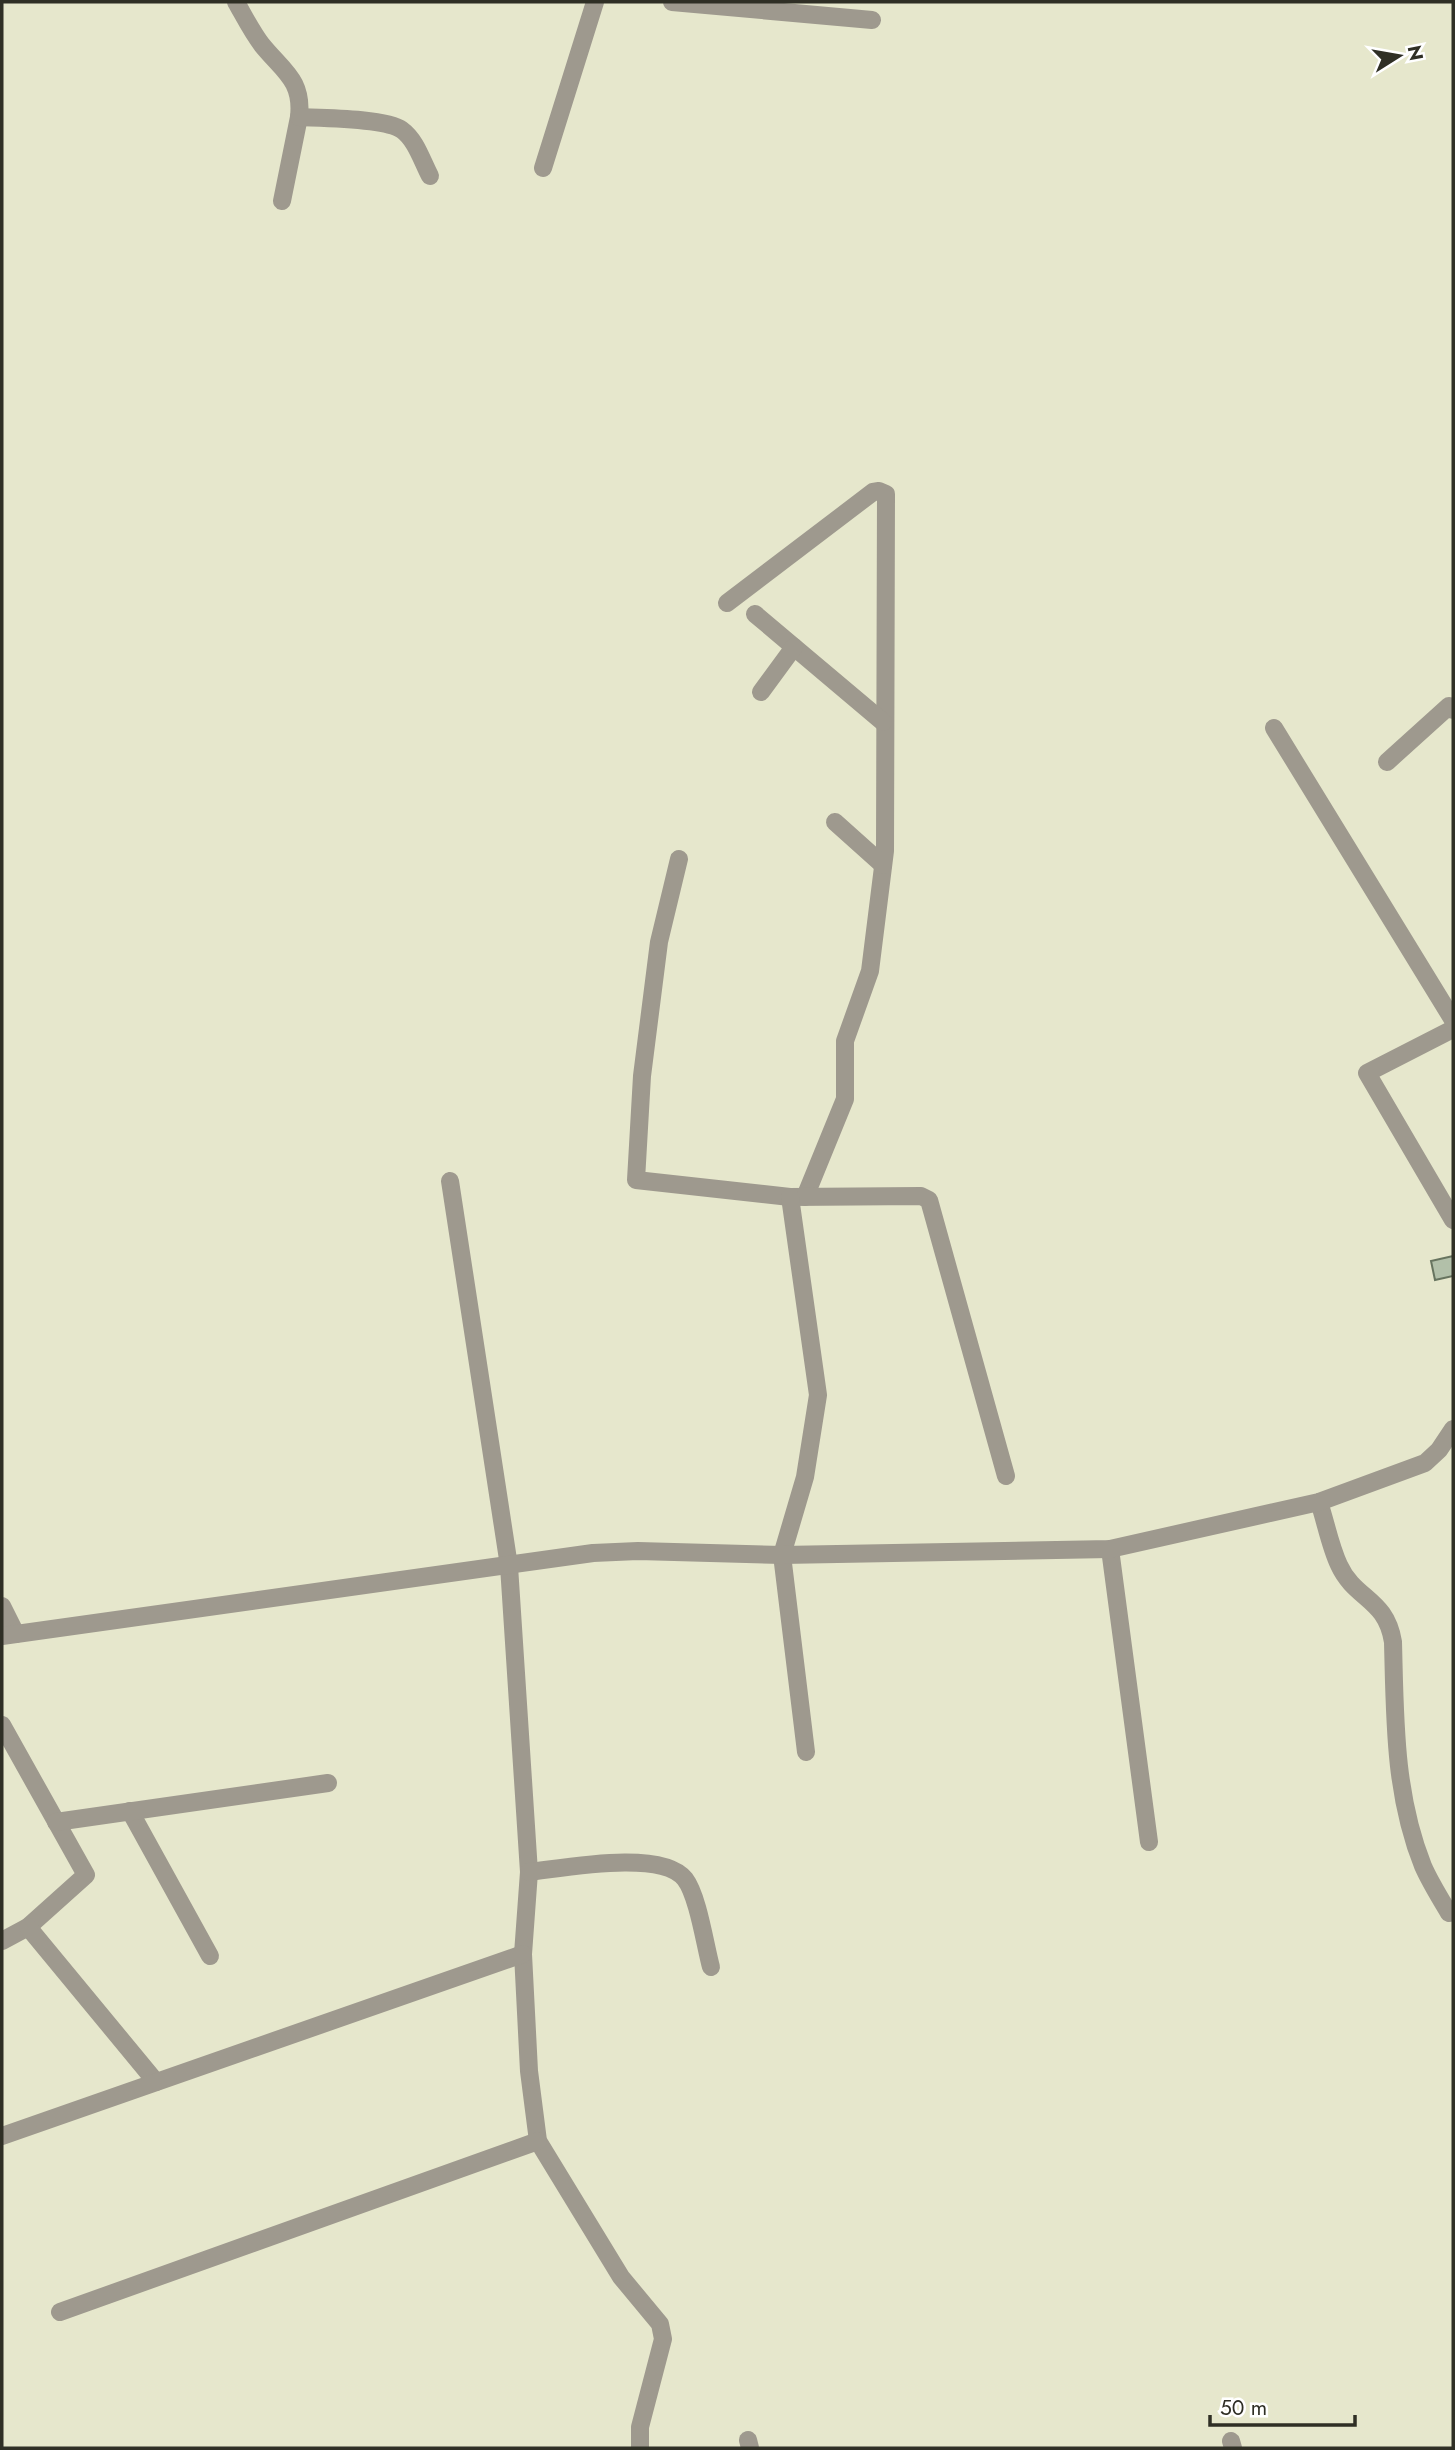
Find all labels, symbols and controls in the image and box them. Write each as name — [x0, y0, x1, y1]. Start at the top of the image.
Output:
north arrow — [1364, 21, 1434, 91]
text: N — [1401, 43, 1430, 63]
scale bar — [1210, 2384, 1355, 2428]
text: 50 m — [1220, 2393, 1267, 2423]

